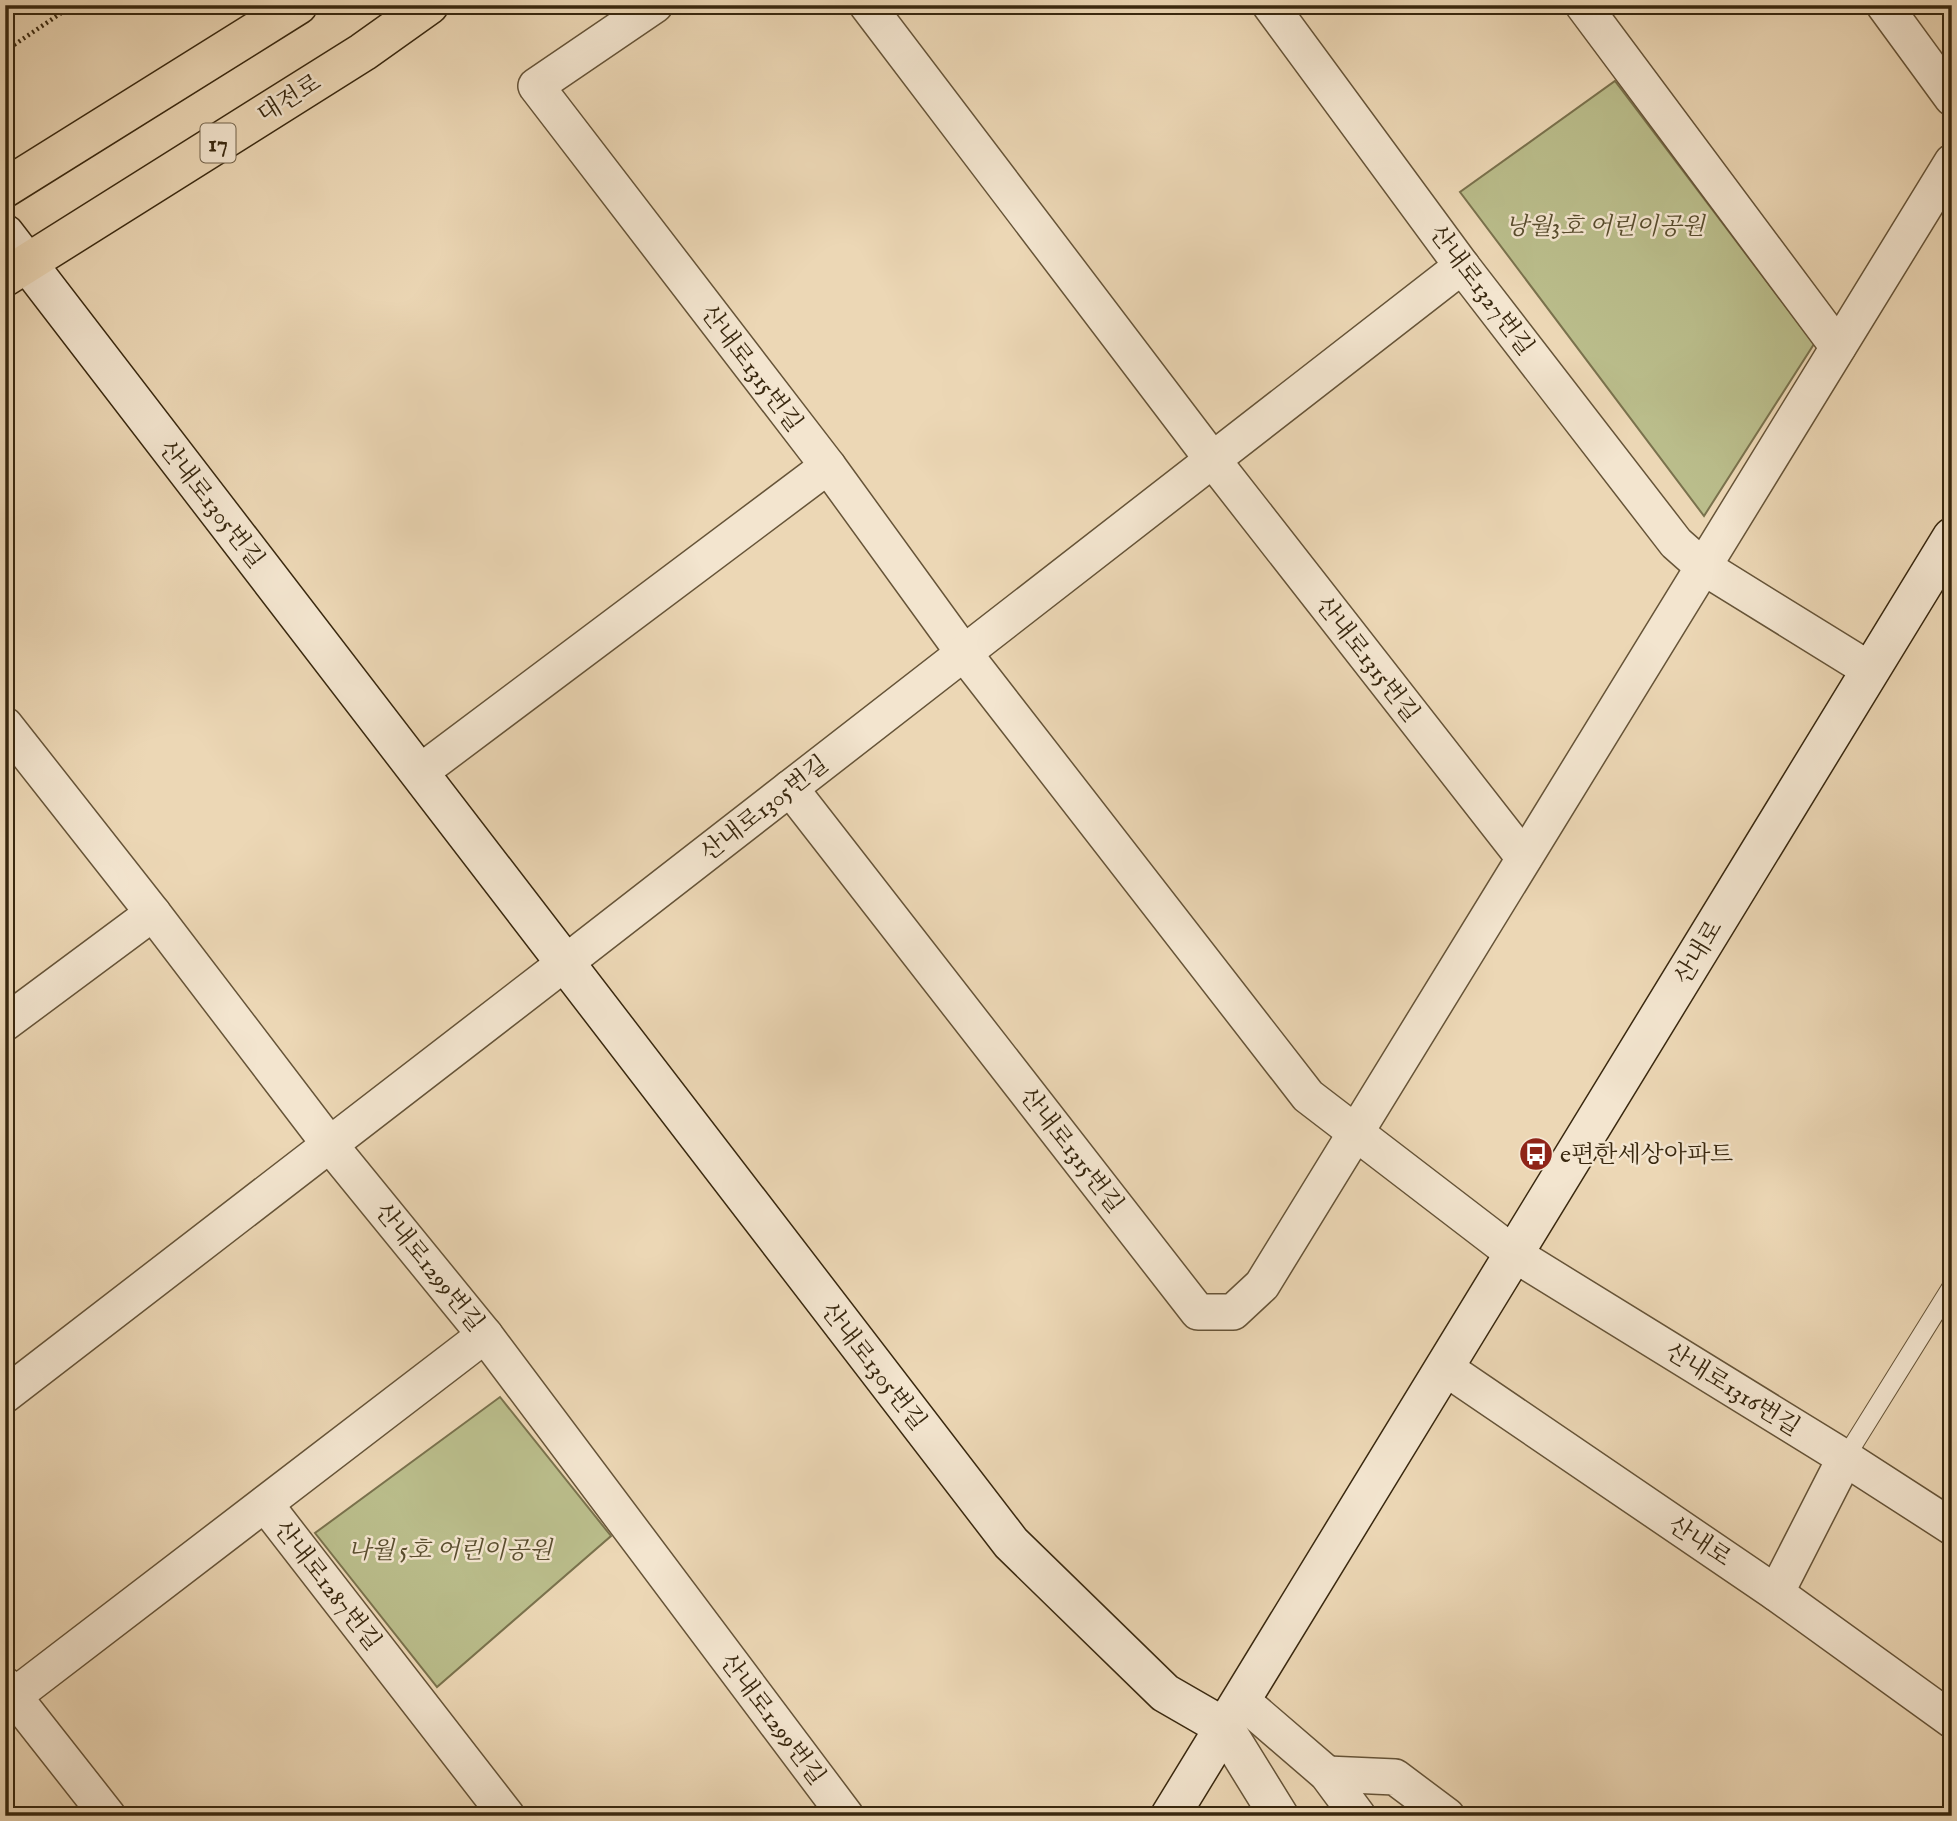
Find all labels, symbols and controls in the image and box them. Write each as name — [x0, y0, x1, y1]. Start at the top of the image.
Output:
street label: 대전로 — [252, 68, 328, 131]
road number: 17 — [200, 124, 235, 162]
park label: 낭월3호 어린이공원 — [1505, 212, 1707, 243]
street label: 산내로1327번길 — [1421, 219, 1540, 363]
street label: 산내로1315번길 — [693, 299, 809, 439]
street label: 산내로1305번길 — [151, 435, 271, 575]
street label: 산내로1315번길 — [1308, 591, 1426, 729]
street label: 산내로1305번길 — [695, 749, 835, 869]
street label: 산내로 — [1668, 915, 1730, 991]
street label: 산내로1315번길 — [1012, 1082, 1130, 1220]
bus stop icon: e편한세상아파트 — [1517, 1135, 1555, 1173]
place label: e편한세상아파트 — [1560, 1140, 1733, 1171]
street label: 산내로1299번길 — [367, 1197, 490, 1339]
street label: 산내로1305번길 — [813, 1297, 933, 1437]
street label: 산내로1316번길 — [1659, 1337, 1805, 1444]
street label: 산내로 — [1662, 1510, 1737, 1575]
street label: 산내로1287번길 — [266, 1515, 387, 1657]
park label: 나월 5호 어린이공원 — [348, 1536, 554, 1567]
street label: 산내로1299번길 — [712, 1648, 831, 1792]

